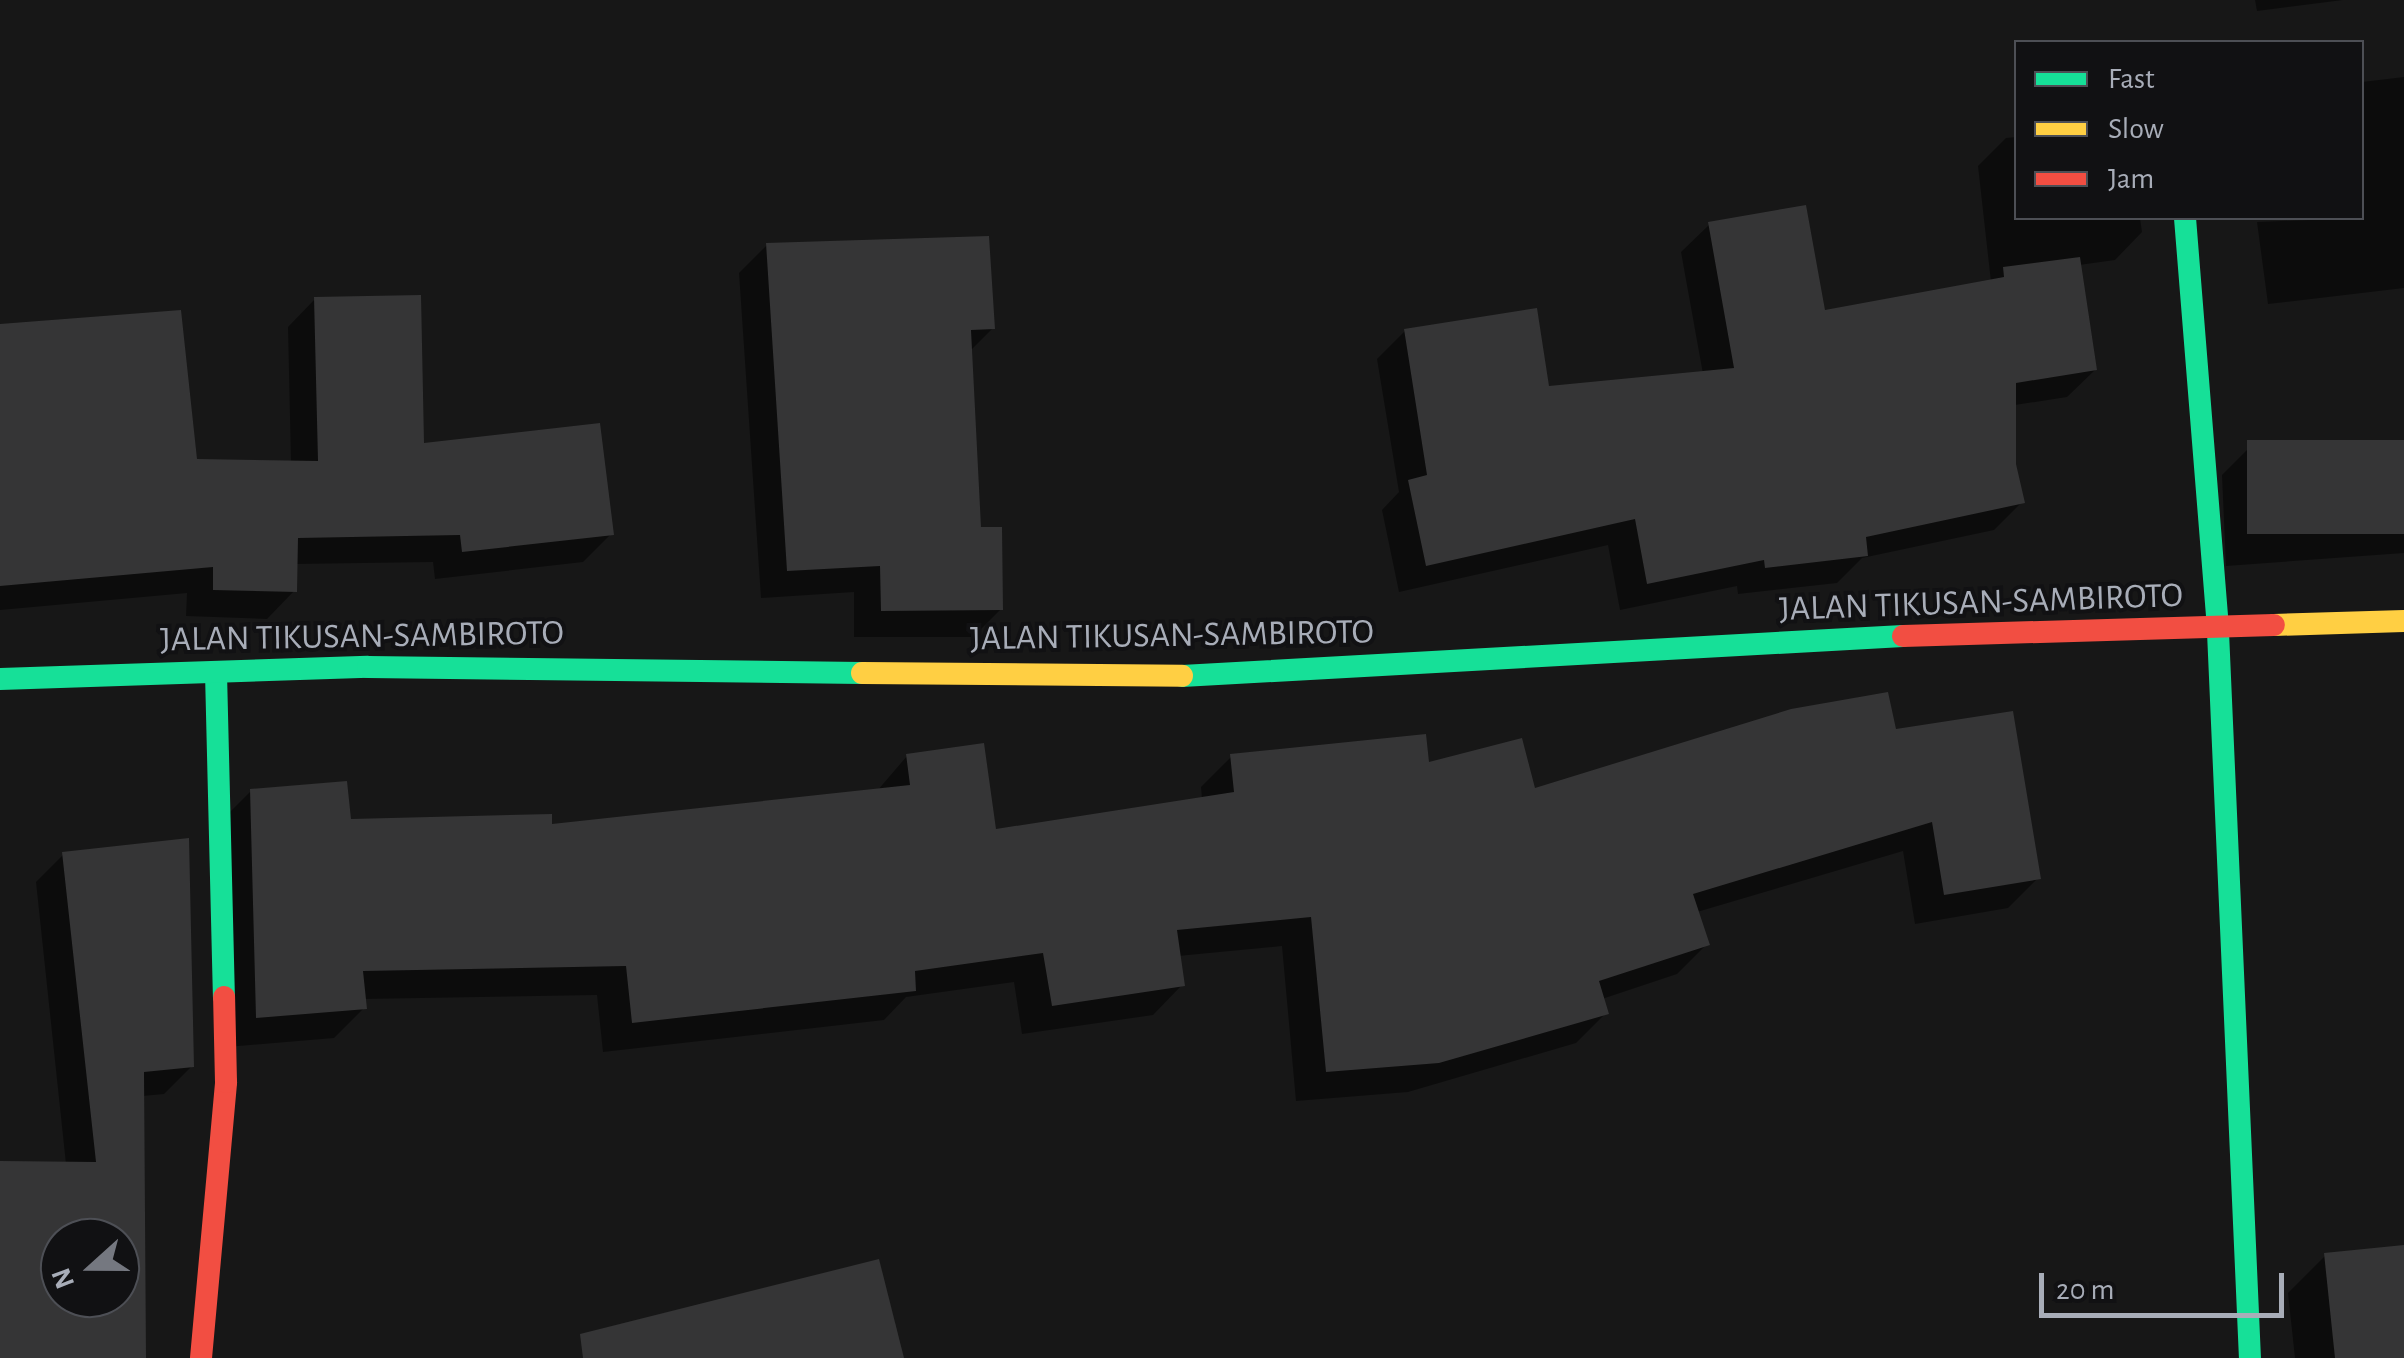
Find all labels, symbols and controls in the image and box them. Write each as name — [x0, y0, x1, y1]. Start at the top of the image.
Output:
legend — [2014, 40, 2364, 220]
text: Fast — [2108, 64, 2155, 94]
text: Slow — [2108, 114, 2164, 144]
text: Jam — [2108, 164, 2154, 194]
street label: JALAN TIKUSAN-SAMBIROTO — [1778, 575, 2184, 631]
street label: JALAN TIKUSAN-SAMBIROTO — [970, 611, 1374, 661]
street label: JALAN TIKUSAN-SAMBIROTO — [160, 612, 564, 662]
north arrow — [40, 1218, 140, 1318]
scale bar — [2044, 1253, 2289, 1315]
text: N — [47, 1264, 80, 1292]
text: 20 m — [2056, 1275, 2114, 1305]

